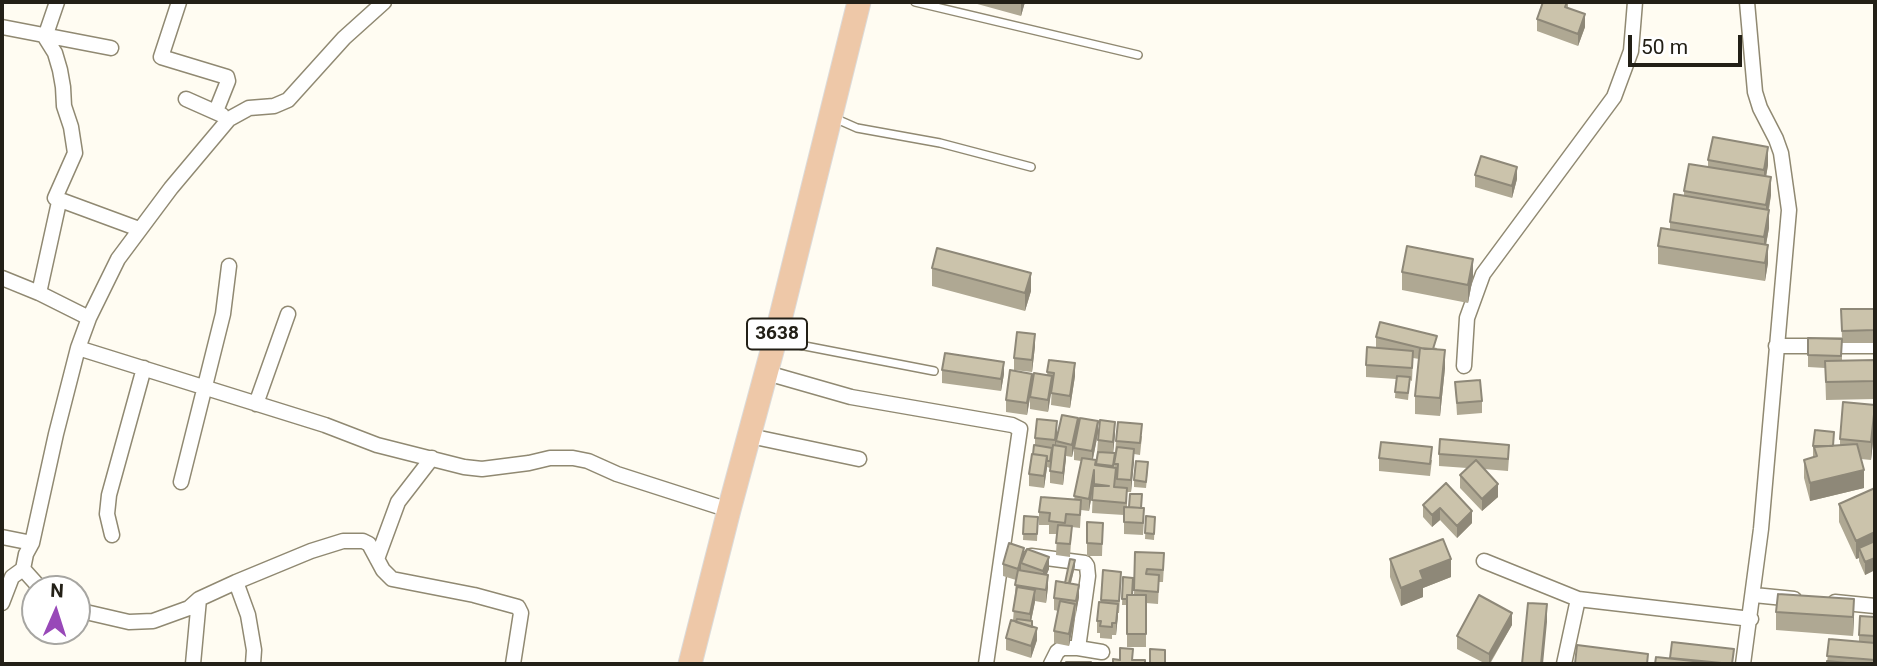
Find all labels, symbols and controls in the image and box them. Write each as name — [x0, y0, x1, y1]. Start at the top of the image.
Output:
scale bar — [1632, 21, 1746, 65]
text: 50 m — [1641, 35, 1688, 59]
road number: 3638 — [747, 318, 807, 350]
north arrow — [21, 575, 91, 645]
text: N — [50, 579, 64, 602]

